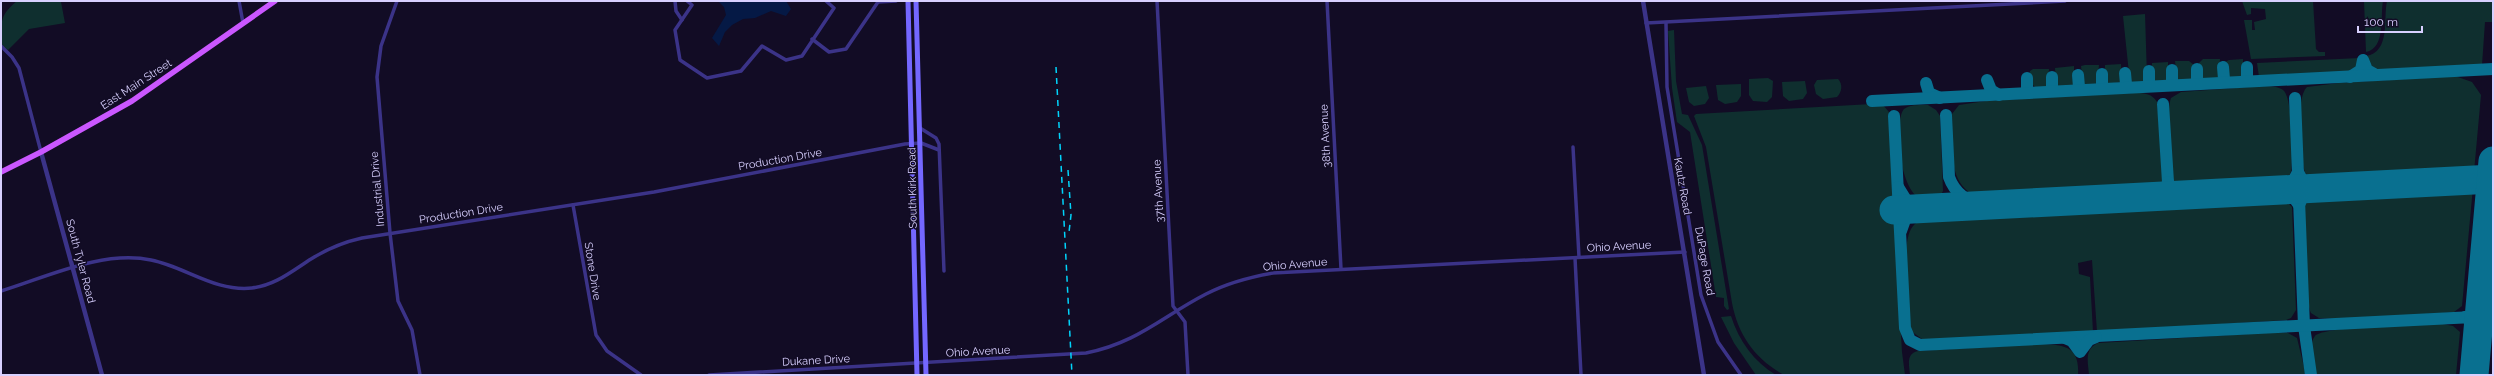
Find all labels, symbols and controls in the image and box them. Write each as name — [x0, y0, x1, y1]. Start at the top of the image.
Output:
scale bar — [2358, 8, 2422, 34]
text: 100 m — [2364, 15, 2398, 29]
street label: East Main Street — [98, 56, 175, 112]
street label: 38th Avenue — [1317, 103, 1334, 168]
street label: Production Drive — [737, 146, 823, 173]
street label: South Kirk Road — [905, 147, 920, 229]
street label: Industrial Drive — [368, 150, 387, 227]
street label: Kautz Road — [1671, 156, 1694, 216]
street label: 37th Avenue — [1150, 159, 1167, 223]
street label: Production Drive — [418, 200, 504, 227]
street label: South Tyler Road — [63, 218, 98, 305]
street label: DuPage Road — [1692, 226, 1717, 297]
street label: Ohio Avenue — [1586, 238, 1652, 255]
street label: Stone Drive — [581, 241, 604, 302]
street label: Ohio Avenue — [1262, 255, 1328, 274]
street label: Ohio Avenue — [945, 343, 1011, 360]
street label: Dukane Drive — [782, 352, 851, 369]

